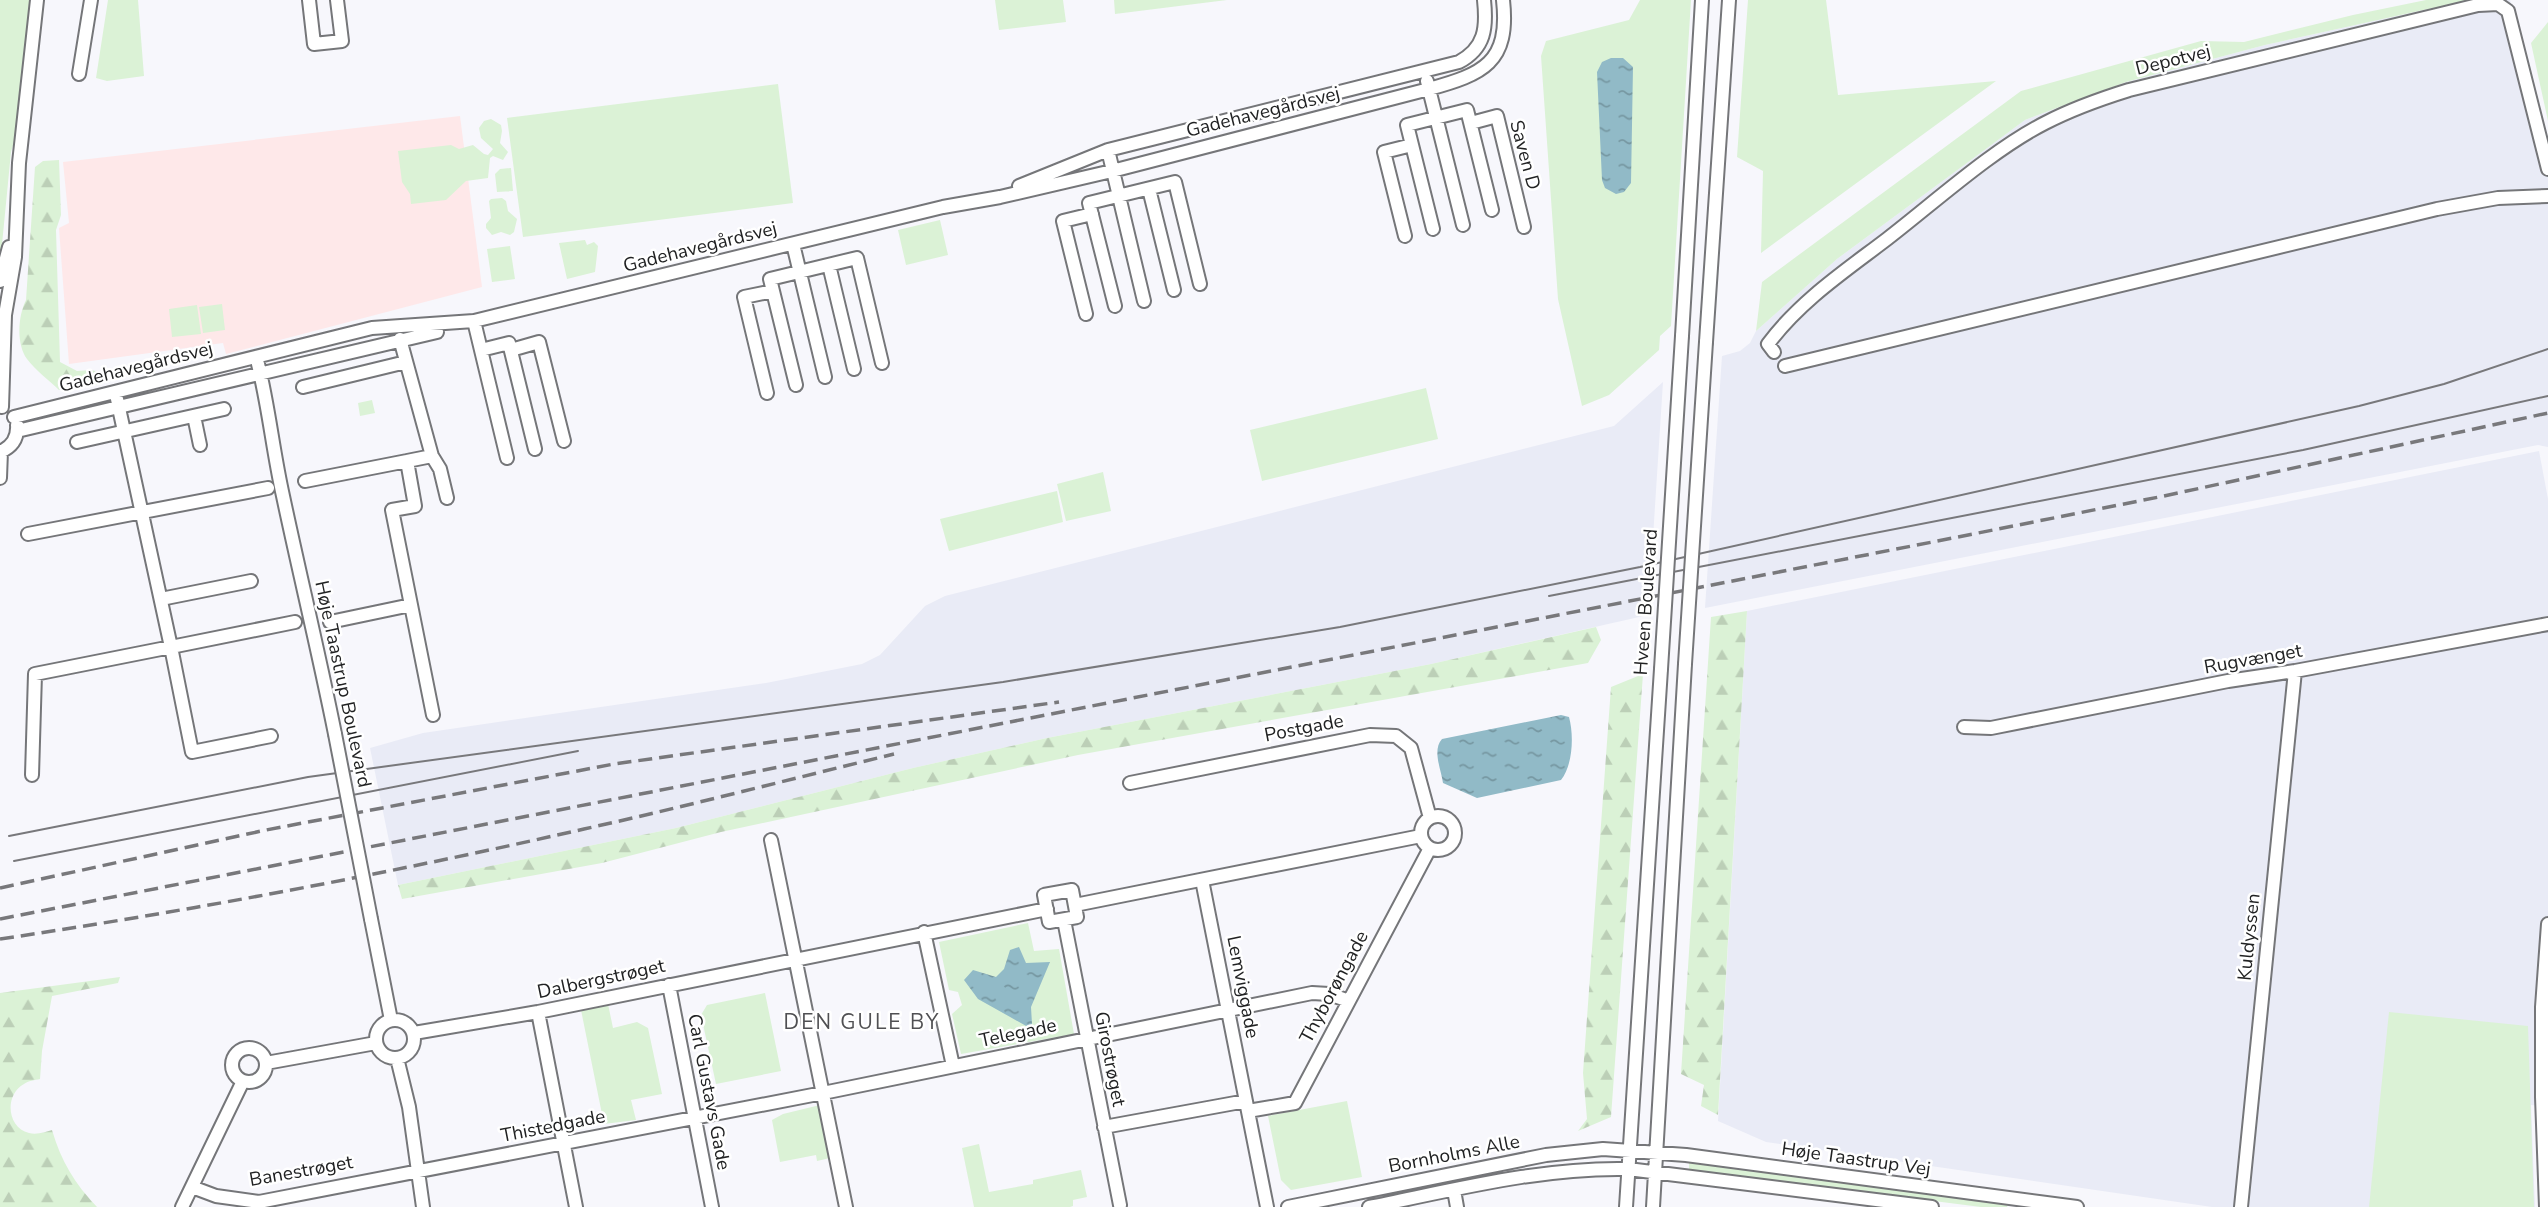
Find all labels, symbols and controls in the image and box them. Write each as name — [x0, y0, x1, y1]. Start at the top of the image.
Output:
street label: Depotvej — [2133, 38, 2213, 82]
street label: Gadehavegårdsvej — [1183, 80, 1343, 144]
street label: Saven D — [1503, 117, 1547, 193]
street label: Gadehavegårdsvej — [620, 215, 780, 279]
street label: Gadehavegårdsvej — [56, 335, 216, 399]
street label: Hveen Boulevard — [1628, 528, 1664, 676]
street label: Høje Taastrup Boulevard — [308, 578, 378, 790]
street label: Rugvænget — [2202, 638, 2304, 680]
street label: Postgade — [1262, 708, 1346, 748]
street label: Kuldyssen — [2231, 892, 2267, 982]
street label: Thyborøngade — [1293, 926, 1375, 1048]
street label: Lemviggade — [1220, 933, 1266, 1041]
street label: Dalbergstrøget — [535, 953, 667, 1005]
district label: DEN GULE BY — [784, 1008, 940, 1036]
street label: Girostrøget — [1088, 1009, 1132, 1109]
street label: Carl Gustavs Gade — [681, 1012, 737, 1172]
street label: Telegade — [977, 1012, 1059, 1054]
street label: Thistedgade — [499, 1103, 607, 1149]
street label: Bornholms Alle — [1386, 1129, 1522, 1179]
street label: Høje Taastrup Vej — [1780, 1136, 1932, 1182]
street label: Banestrøget — [247, 1149, 355, 1193]

